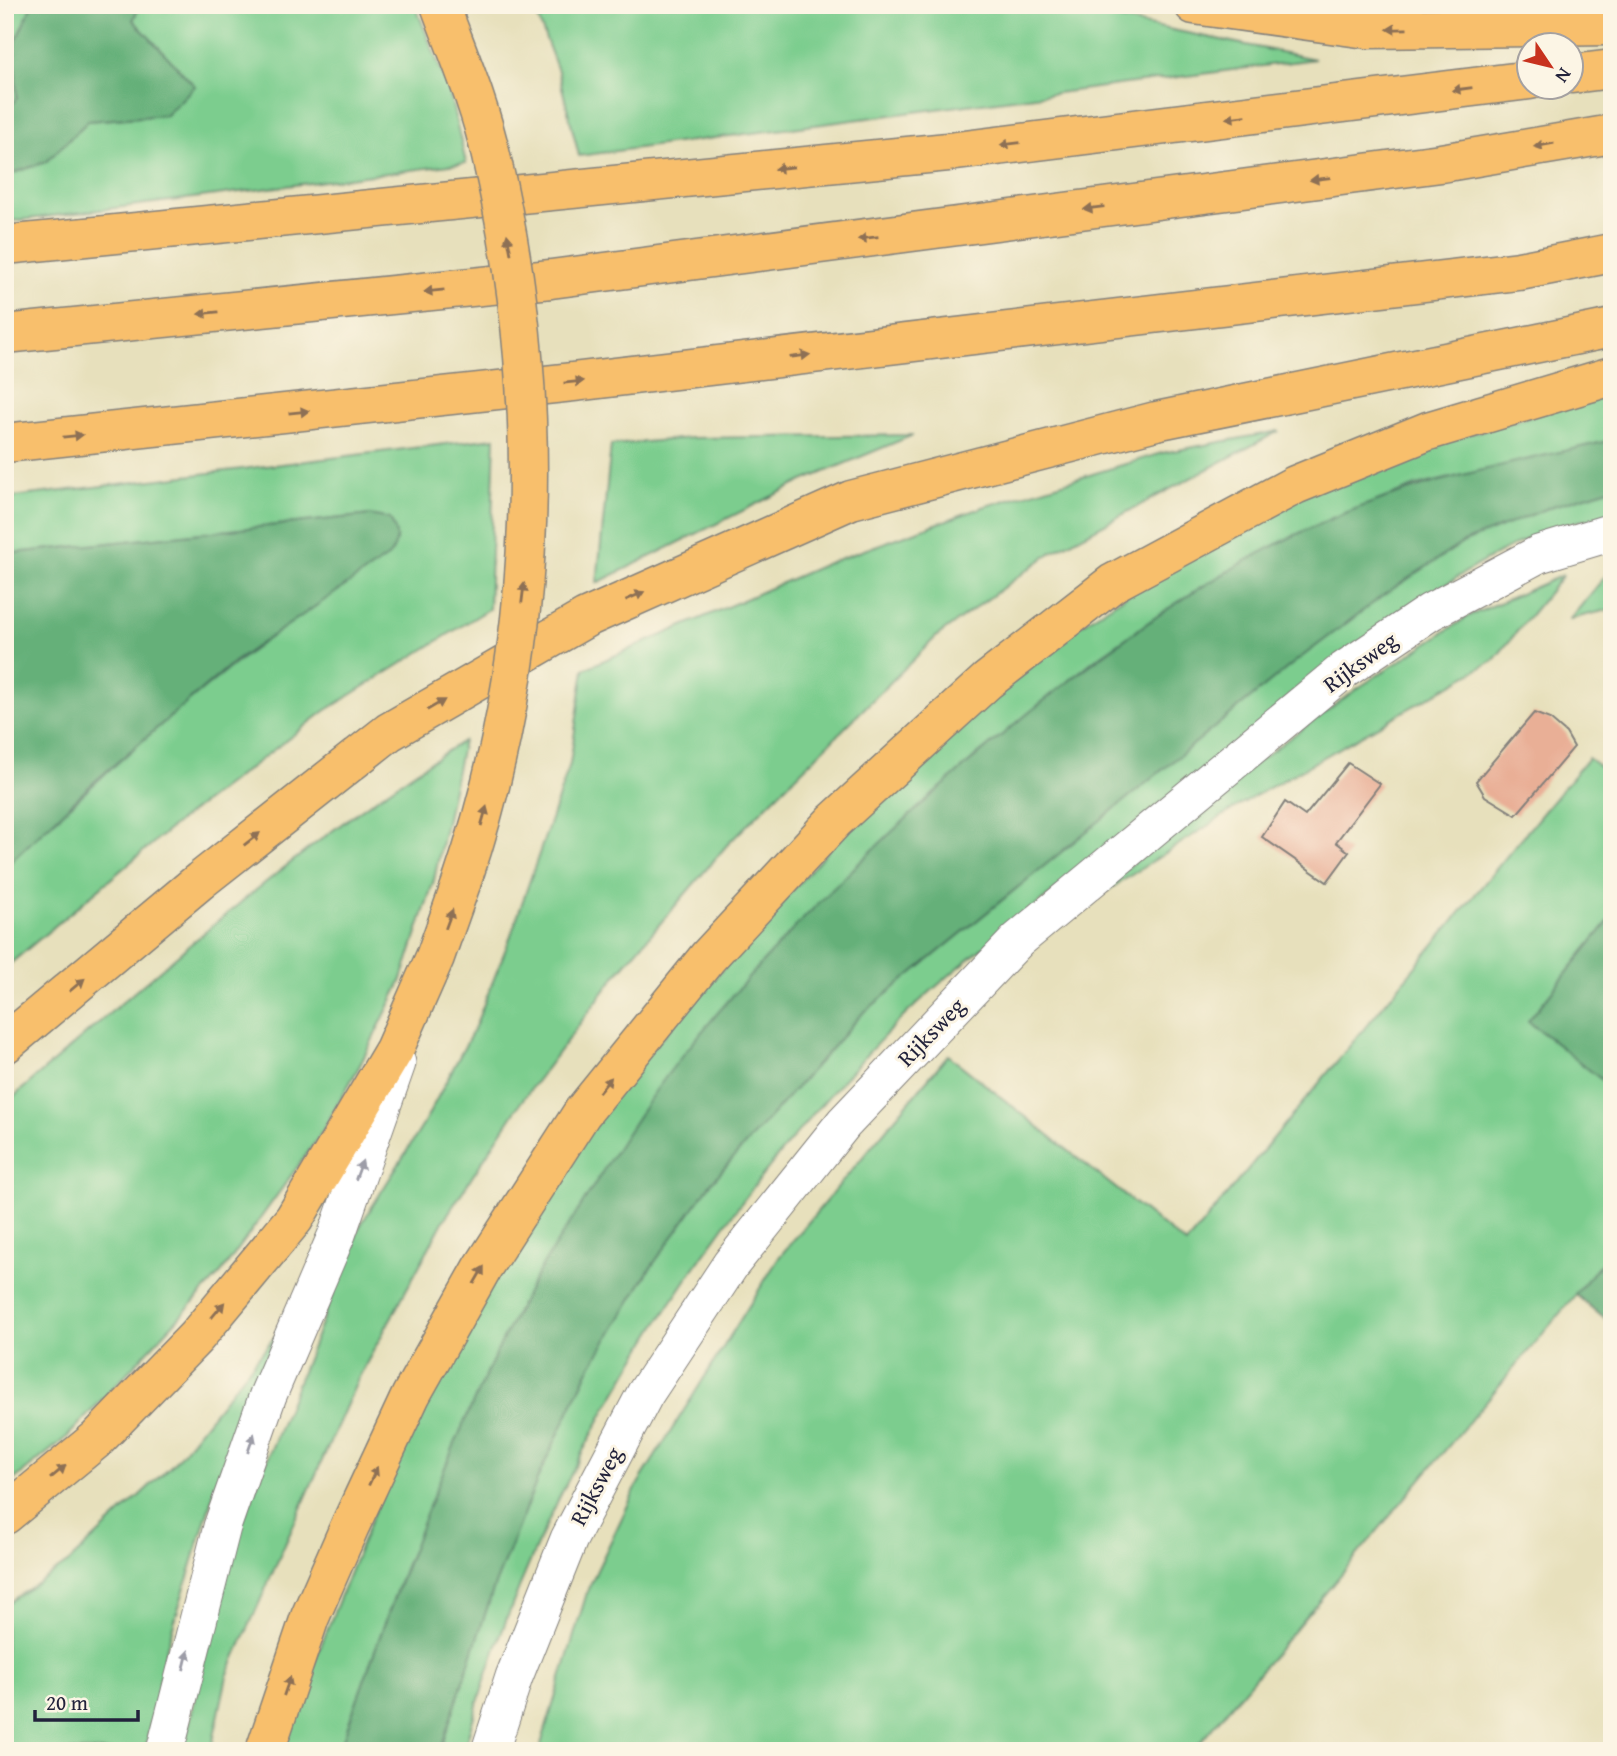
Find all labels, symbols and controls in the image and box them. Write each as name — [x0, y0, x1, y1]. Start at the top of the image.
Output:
one-way arrow — [1385, 23, 1407, 35]
north arrow — [1516, 32, 1586, 102]
text: N — [1549, 63, 1579, 89]
one-way arrow — [1451, 83, 1473, 94]
one-way arrow — [1225, 112, 1247, 123]
one-way arrow — [999, 139, 1021, 150]
one-way arrow — [1533, 140, 1555, 151]
one-way arrow — [773, 163, 795, 174]
one-way arrow — [1308, 173, 1330, 184]
one-way arrow — [1083, 203, 1105, 214]
one-way arrow — [857, 232, 879, 243]
one-way arrow — [503, 233, 514, 255]
one-way arrow — [423, 286, 445, 297]
one-way arrow — [196, 308, 218, 319]
one-way arrow — [789, 350, 811, 361]
one-way arrow — [563, 377, 585, 388]
one-way arrow — [289, 406, 311, 417]
one-way arrow — [62, 430, 84, 441]
one-way arrow — [517, 581, 528, 603]
one-way arrow — [625, 590, 645, 602]
street label: Rijksweg — [1316, 623, 1404, 700]
one-way arrow — [426, 699, 445, 711]
one-way arrow — [479, 805, 489, 826]
one-way arrow — [243, 832, 261, 847]
one-way arrow — [444, 909, 455, 930]
one-way arrow — [69, 978, 86, 993]
street label: Rijksweg — [889, 989, 972, 1074]
one-way arrow — [597, 1077, 612, 1095]
one-way arrow — [354, 1159, 365, 1180]
one-way arrow — [473, 1265, 485, 1284]
one-way arrow — [210, 1302, 225, 1319]
one-way arrow — [246, 1432, 257, 1453]
street label: Rijksweg — [561, 1440, 630, 1531]
one-way arrow — [50, 1465, 67, 1480]
one-way arrow — [367, 1466, 379, 1486]
one-way arrow — [181, 1649, 192, 1671]
one-way arrow — [282, 1676, 293, 1697]
scale bar — [35, 1679, 138, 1723]
text: 20 m — [46, 1687, 88, 1718]

